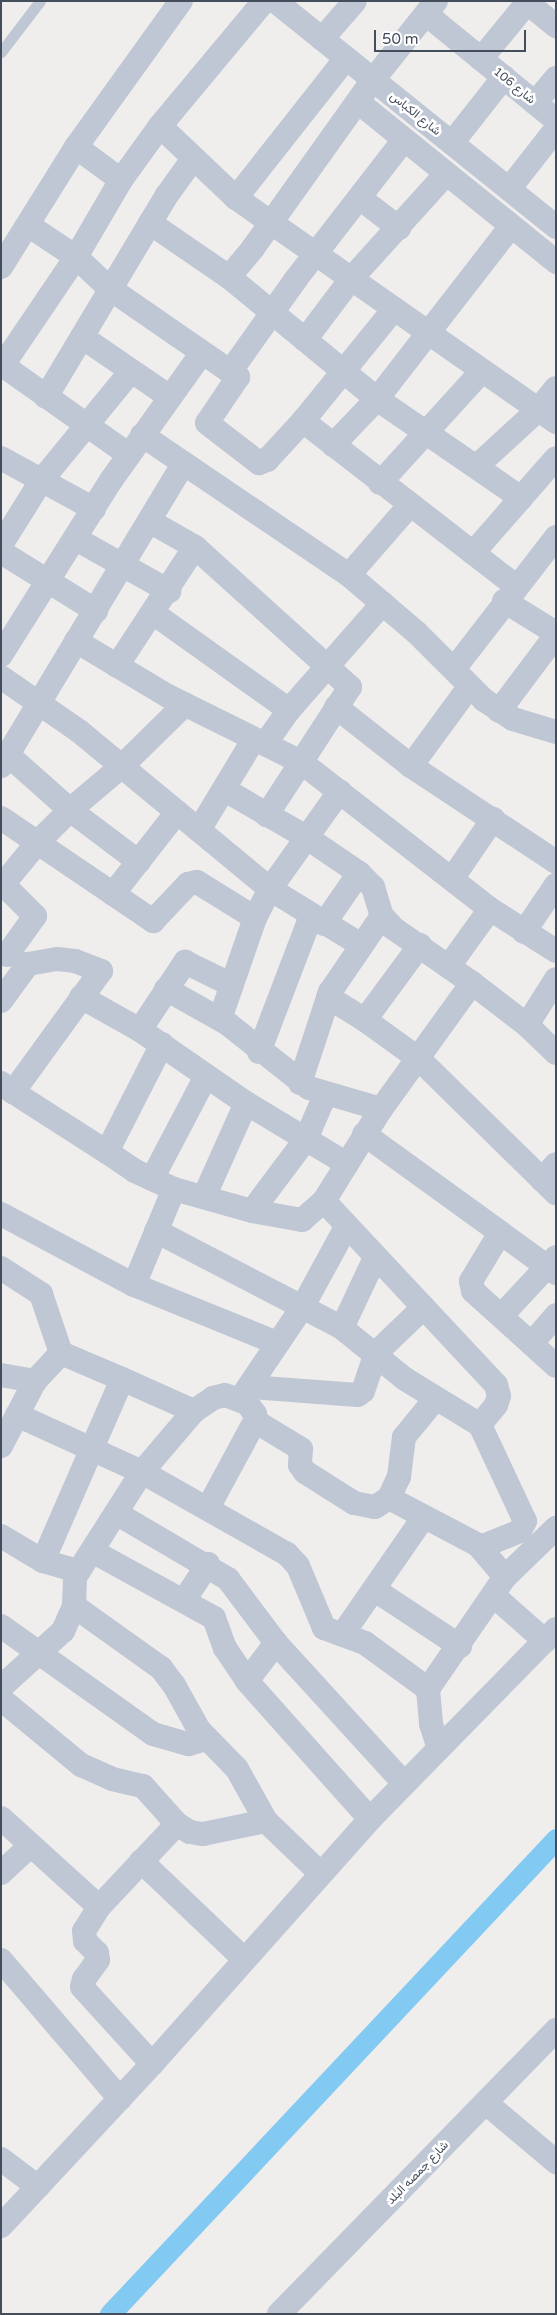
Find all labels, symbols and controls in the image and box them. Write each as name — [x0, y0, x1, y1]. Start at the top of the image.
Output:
scale bar — [377, 20, 530, 52]
text: 50 m — [382, 30, 419, 48]
street label: شارع 106 — [490, 65, 538, 107]
street label: شارع الكباس — [387, 89, 443, 139]
street label: شارع جمصه البلد — [384, 2138, 452, 2208]

